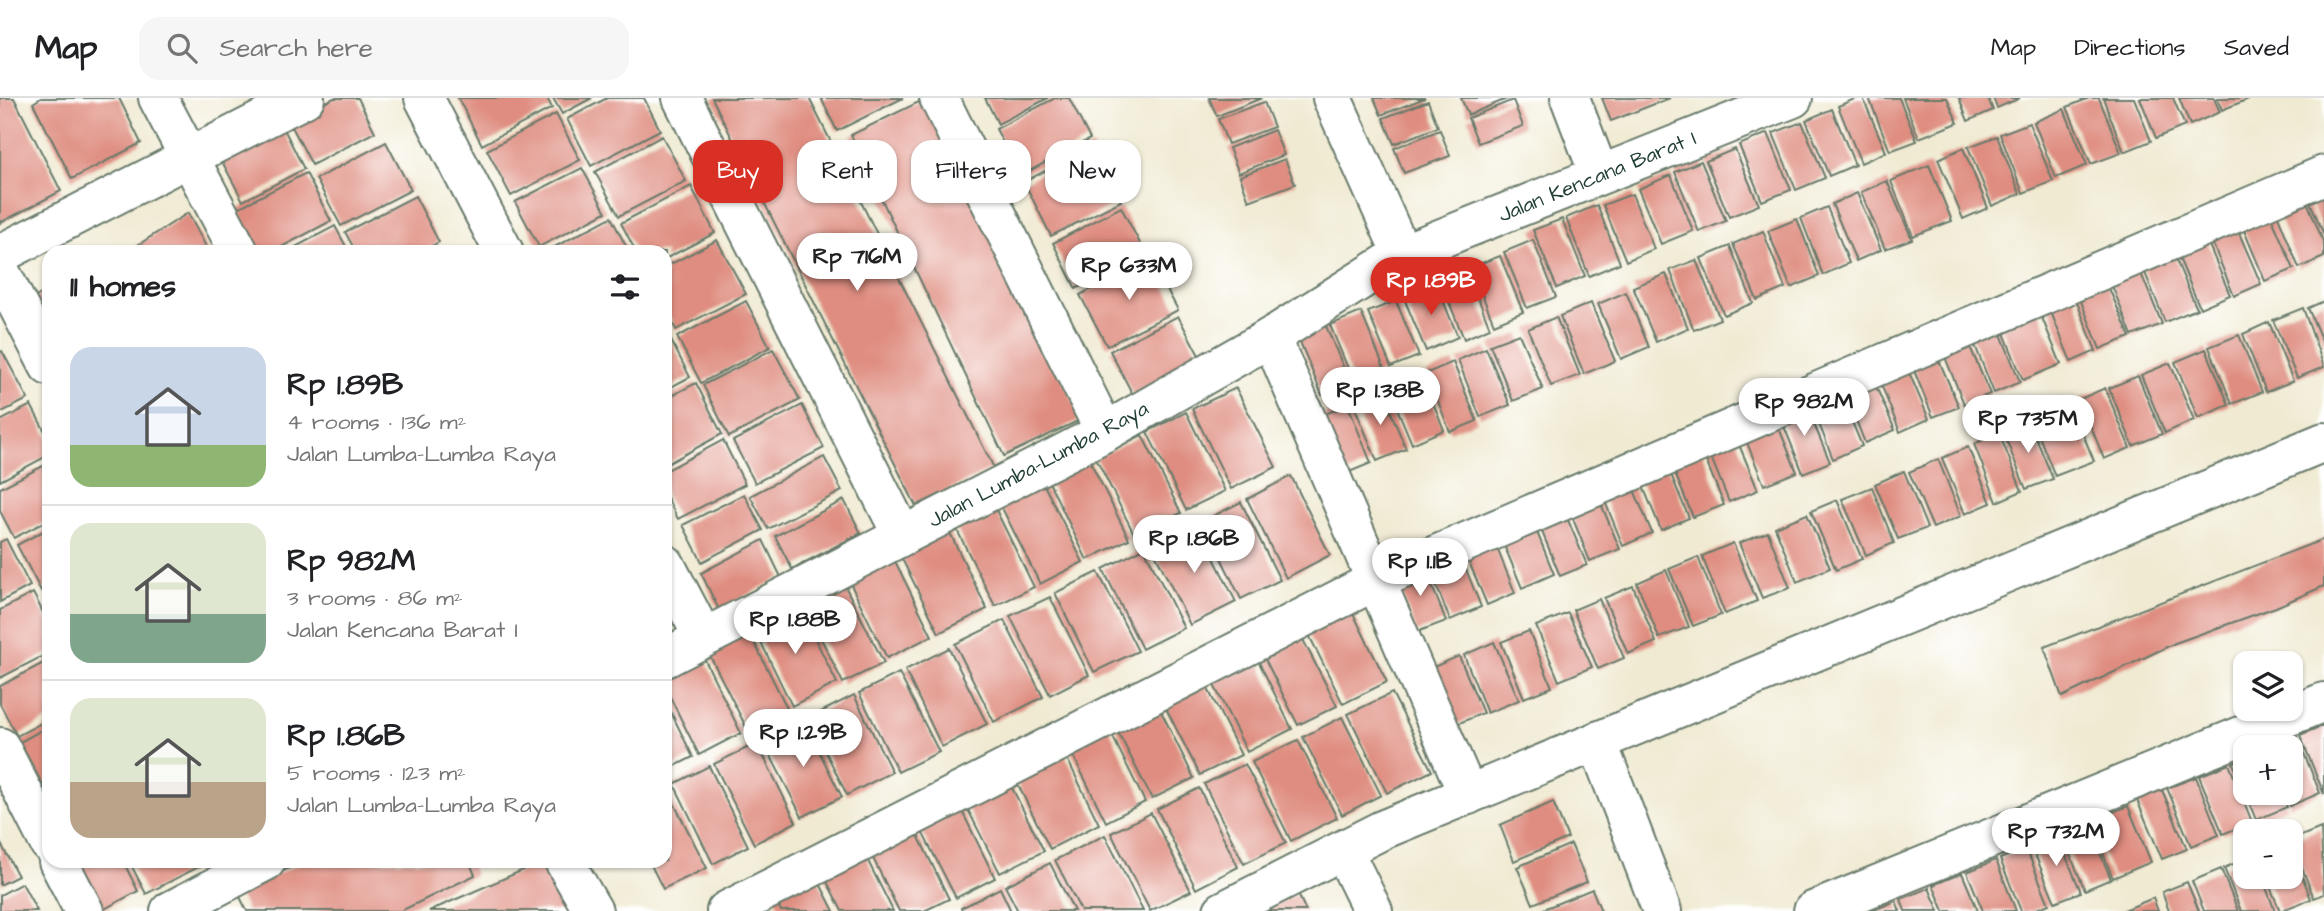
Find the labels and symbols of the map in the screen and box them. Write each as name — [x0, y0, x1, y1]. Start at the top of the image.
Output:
street label: Jalan Kencana Barat I — [1494, 124, 1700, 229]
pin: Rp 716M — [792, 234, 922, 293]
pin: Rp 633M — [1064, 242, 1194, 302]
pin: Rp 1.89B — [1359, 258, 1503, 317]
pin: Rp 1.38B — [1308, 368, 1452, 427]
pin: Rp 982M — [1739, 378, 1869, 438]
street label: Jalan Lumba-Lumba Raya — [923, 394, 1155, 537]
pin: Rp 735M — [1963, 396, 2093, 455]
pin: Rp 1.86B — [1122, 516, 1266, 575]
pin: Rp 1.1B — [1355, 538, 1485, 598]
pin: Rp 1.88B — [723, 596, 867, 656]
pin: Rp 1.29B — [731, 710, 875, 769]
pin: Rp 732M — [1991, 808, 2121, 868]

